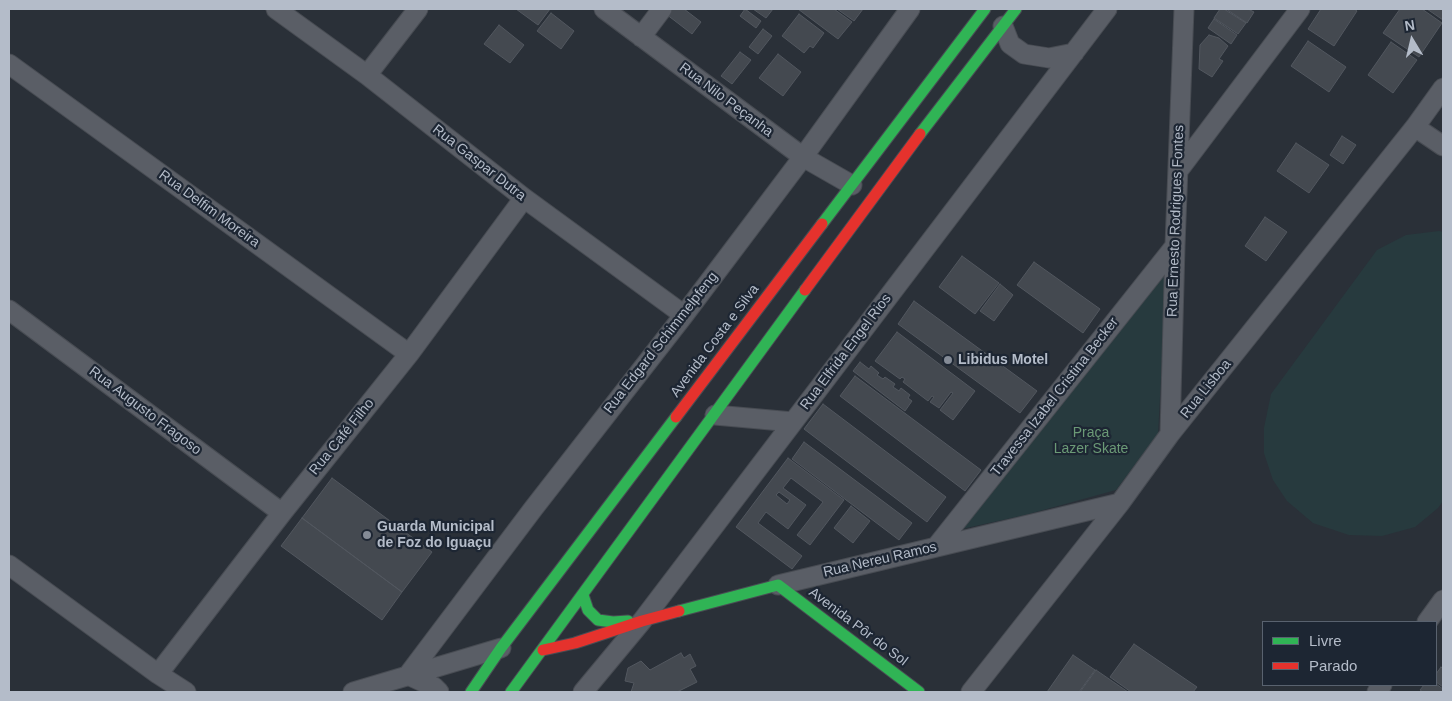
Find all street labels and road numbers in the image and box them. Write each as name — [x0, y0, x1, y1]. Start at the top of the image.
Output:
street label: Rua Nilo Peçanha — [676, 59, 776, 141]
street label: Rua Gaspar Dutra — [429, 121, 529, 205]
street label: Rua Ernesto Rodrigues Fontes — [1164, 125, 1188, 317]
street label: Rua Delfim Moreira — [155, 167, 263, 251]
street label: Rua Edgard Schimmelpfeng — [600, 269, 722, 417]
street label: Avenida Costa e Silva — [667, 281, 763, 401]
street label: Rua Elfrida Engel Rios — [797, 291, 895, 413]
street label: Travessa Izabel Cristina Becker — [988, 314, 1122, 480]
street label: Rua Lisboa — [1177, 356, 1235, 422]
street label: Rua Augusto Fragoso — [86, 363, 204, 459]
street label: Rua Café Filho — [306, 395, 378, 479]
street label: Rua Nereu Ramos — [822, 539, 938, 581]
street label: Avenida Pôr do Sol — [805, 584, 911, 670]

